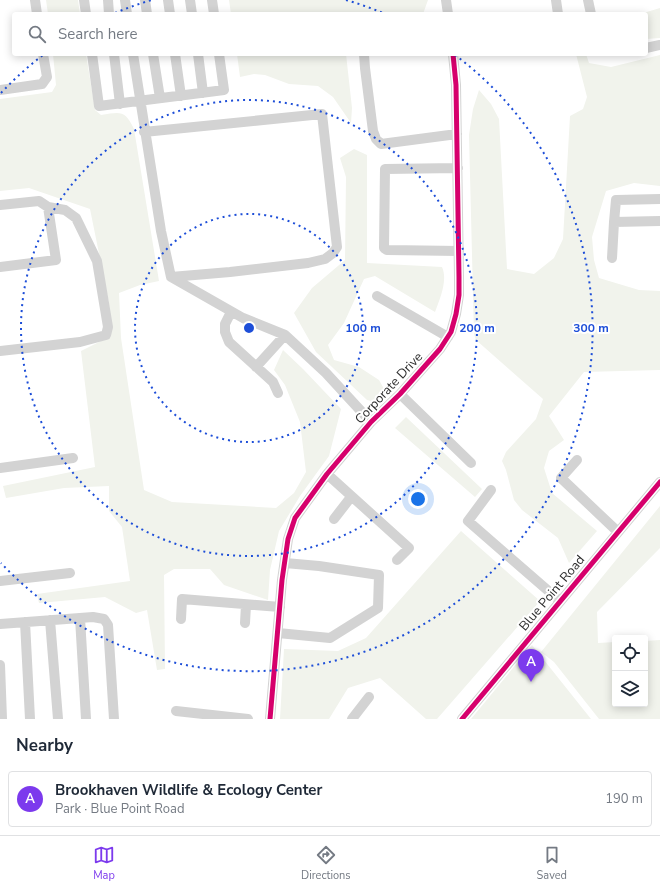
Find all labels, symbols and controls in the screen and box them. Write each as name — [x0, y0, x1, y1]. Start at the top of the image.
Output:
search box — [12, 12, 648, 56]
icon: search — [26, 23, 48, 45]
text: Search here — [58, 24, 138, 44]
text: 100 m — [345, 320, 381, 336]
text: 200 m — [459, 320, 495, 336]
text: 300 m — [573, 320, 609, 336]
centre of rings — [242, 321, 256, 335]
street label: Corporate Drive — [351, 348, 427, 428]
your location — [408, 489, 428, 509]
street label: Blue Point Road — [515, 551, 589, 635]
map controls — [612, 635, 648, 707]
button: locate — [612, 635, 648, 671]
pin: A — [518, 649, 544, 682]
button: layers — [612, 671, 648, 707]
text: Nearby — [16, 734, 73, 757]
text: Brookhaven Wildlife & Ecology Center — [55, 780, 322, 800]
text: A — [25, 790, 35, 808]
text: 190 m — [605, 790, 643, 808]
text: Park · Blue Point Road — [55, 800, 185, 818]
tab: Map — [93, 844, 115, 883]
tab: Directions — [301, 844, 351, 883]
tab: Saved — [537, 844, 567, 883]

